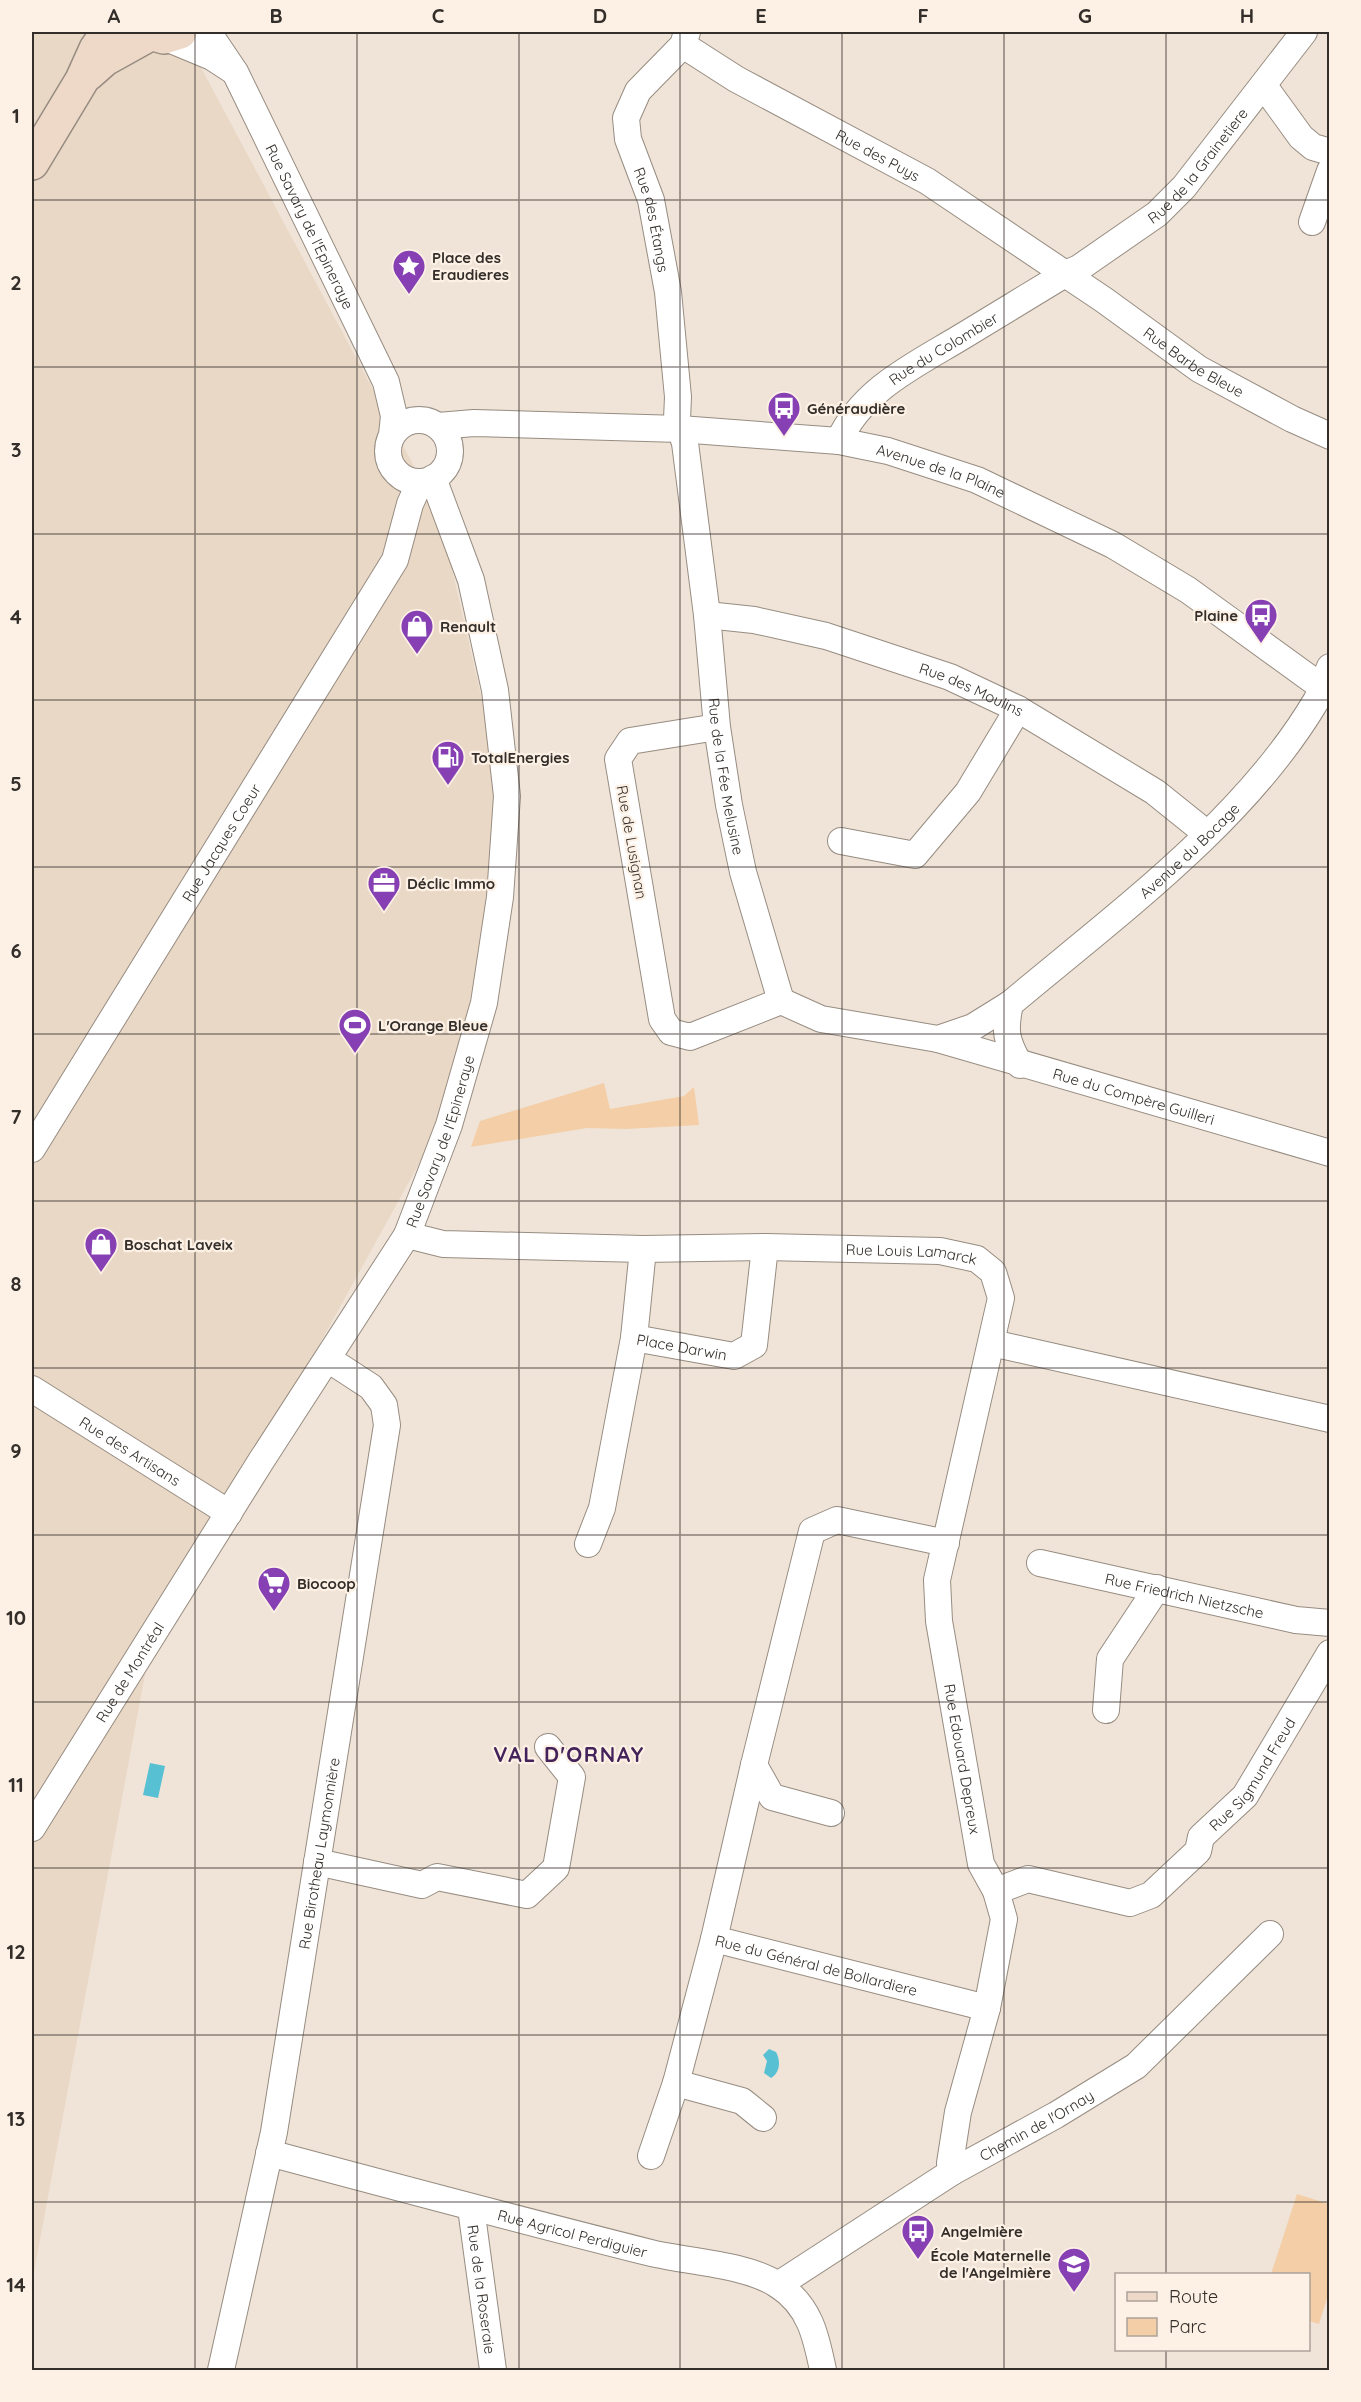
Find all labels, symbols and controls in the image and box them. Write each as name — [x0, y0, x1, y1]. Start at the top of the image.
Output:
text: A — [108, 3, 121, 28]
text: B — [269, 3, 283, 28]
text: C — [432, 3, 445, 28]
text: D — [593, 3, 607, 28]
text: E — [755, 3, 767, 28]
text: F — [917, 3, 929, 28]
text: G — [1078, 3, 1092, 28]
text: H — [1240, 3, 1254, 28]
text: 1 — [12, 103, 20, 128]
street label: Rue de la Grainetiere — [1144, 104, 1251, 227]
street label: Rue des Puys — [833, 125, 923, 185]
street label: Rue Savary de l'Epineraye — [262, 141, 358, 312]
street label: Rue des Étangs — [630, 164, 674, 273]
place icon: Place des Eraudieres — [391, 248, 427, 295]
place label: Place des Eraudieres — [432, 248, 509, 284]
text: 2 — [10, 270, 22, 295]
street label: Rue du Colombier — [885, 307, 1001, 389]
street label: Rue Barbe Bleue — [1140, 322, 1247, 401]
bus stop icon: Généraudière — [766, 390, 802, 437]
place label: Généraudière — [807, 399, 905, 418]
text: 3 — [11, 437, 21, 462]
street label: Avenue de la Plaine — [875, 439, 1009, 502]
bus stop icon: Plaine — [1243, 597, 1279, 644]
text: 4 — [10, 604, 22, 629]
place label: Plaine — [1194, 606, 1238, 625]
shop icon: Renault — [399, 608, 435, 655]
place label: Renault — [440, 617, 496, 636]
street label: Rue des Moulins — [917, 658, 1027, 720]
street label: Rue de la Fée Melusine — [705, 697, 749, 856]
fuel station icon: TotalEnergies — [430, 739, 466, 786]
place label: TotalEnergies — [471, 748, 569, 767]
text: 5 — [10, 771, 22, 796]
street label: Rue Jacques Coeur — [177, 780, 265, 905]
street label: Rue de Lusignan — [613, 784, 651, 900]
street label: Avenue du Bocage — [1135, 799, 1243, 902]
office icon: Déclic Immo — [366, 865, 402, 912]
place label: Déclic Immo — [407, 874, 495, 893]
text: 6 — [10, 938, 22, 963]
sports icon: L'Orange Bleue — [337, 1007, 373, 1054]
place label: L'Orange Bleue — [378, 1016, 488, 1035]
street label: Rue Savary de l'Epineraye — [401, 1053, 478, 1230]
street label: Rue du Compère Guilleri — [1051, 1063, 1217, 1128]
text: 7 — [11, 1104, 22, 1129]
shop icon: Boschat Laveix — [83, 1226, 119, 1273]
place label: Boschat Laveix — [124, 1235, 233, 1254]
street label: Rue Louis Lamarck — [846, 1239, 979, 1268]
text: 8 — [11, 1271, 22, 1296]
street label: Place Darwin — [635, 1329, 728, 1364]
street label: Rue des Artisans — [76, 1412, 184, 1490]
text: 9 — [10, 1438, 22, 1463]
supermarket icon: Biocoop — [256, 1565, 292, 1612]
street label: Rue Friedrich Nietzsche — [1103, 1568, 1266, 1622]
place label: Biocoop — [297, 1574, 356, 1593]
text: 10 — [6, 1605, 26, 1630]
street label: Rue de Montréal — [91, 1618, 168, 1726]
street label: Rue Edouard Depreux — [941, 1682, 985, 1835]
street label: Rue Sigmund Freud — [1205, 1714, 1299, 1835]
district label: VAL D'ORNAY — [493, 1741, 645, 1767]
street label: Rue Birotheau Laymonnière — [294, 1756, 343, 1950]
text: 11 — [8, 1772, 24, 1797]
street label: Rue du Général de Bollardiere — [713, 1930, 919, 2000]
text: 12 — [6, 1939, 26, 1964]
street label: Chemin de l'Ornay — [976, 2085, 1097, 2165]
text: 13 — [7, 2106, 25, 2131]
street label: Rue Agricol Perdiguier — [496, 2205, 650, 2261]
bus stop icon: Angelmière — [900, 2213, 936, 2260]
place label: Angelmière — [941, 2222, 1023, 2241]
street label: Rue de la Roseraie — [464, 2223, 500, 2355]
place label: École Maternelle de l'Angelmière — [931, 2246, 1051, 2282]
school or university icon: École Maternelle de l'Angelmière — [1056, 2246, 1092, 2293]
text: 14 — [6, 2272, 26, 2297]
legend — [1115, 2273, 1310, 2351]
text: Route — [1169, 2285, 1218, 2308]
text: Parc — [1169, 2315, 1206, 2338]

